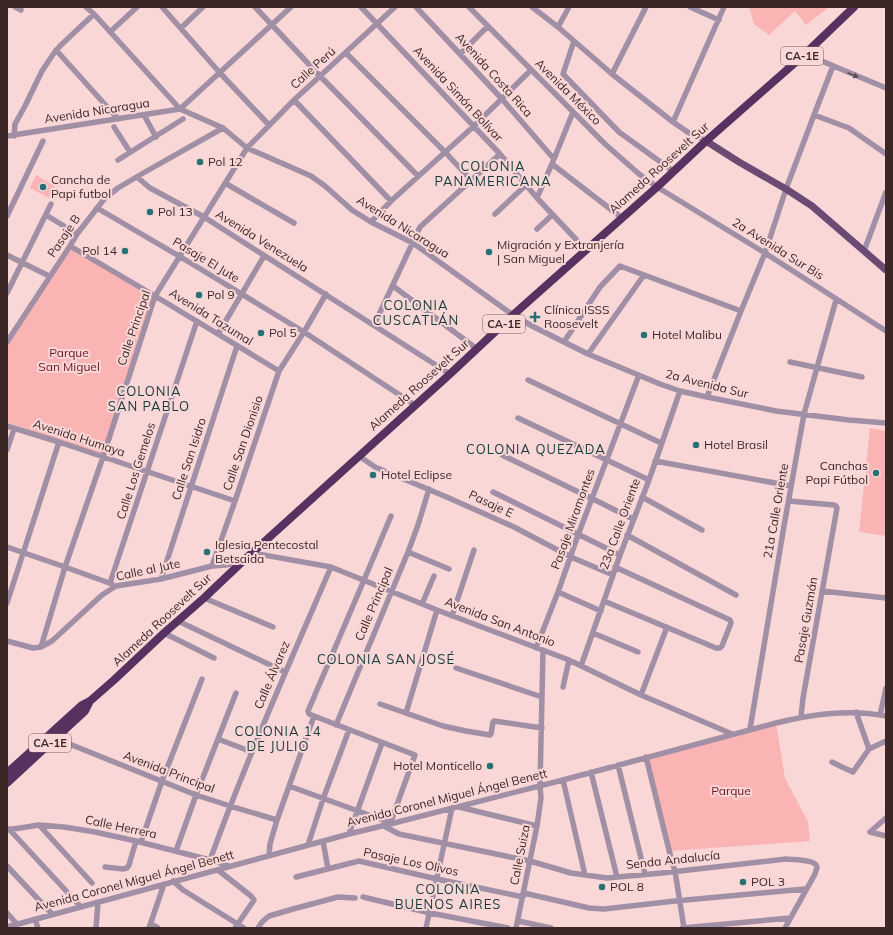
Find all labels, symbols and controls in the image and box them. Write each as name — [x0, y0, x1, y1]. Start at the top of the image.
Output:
street label: Avenida Costa Rica — [453, 29, 536, 120]
street label: Calle Perú — [287, 43, 338, 92]
street label: Avenida Simón Bolívar — [410, 43, 507, 145]
road number: CA-1E — [781, 47, 823, 65]
street label: Avenida México — [532, 55, 605, 128]
one-way arrow — [848, 72, 860, 78]
street label: Avenida Nicaragua — [43, 95, 151, 126]
street label: Alameda Roosevelt Sur — [606, 118, 712, 217]
place label: Pol 12 — [208, 154, 243, 169]
marker: Pol 12 — [195, 157, 205, 167]
district label: COLONIA PANAMERICANA — [434, 158, 552, 189]
place label: Cancha de Papi futbol — [51, 172, 111, 201]
marker: Cancha de Papi futbol — [38, 182, 48, 192]
street label: Avenida Nicaragua — [354, 192, 452, 261]
place label: Pol 13 — [158, 204, 193, 219]
street label: Avenida Venezuela — [213, 206, 311, 275]
marker: Pol 13 — [145, 207, 155, 217]
street label: Pasaje B — [44, 211, 83, 260]
street label: 2a Avenida Sur Bis — [730, 214, 827, 283]
street label: Pasaje El Jute — [170, 234, 242, 285]
place label: Migración y Extranjería | San Miguel — [497, 237, 624, 266]
place label: Pol 14 — [82, 243, 117, 258]
marker: Pol 14 — [120, 246, 130, 256]
marker: Migración y Extranjería | San Miguel — [484, 247, 494, 257]
street label: Avenida Tazumal — [167, 285, 256, 348]
place label: Pol 9 — [207, 287, 235, 302]
street label: Calle Principal — [114, 288, 153, 367]
marker: Pol 9 — [194, 290, 204, 300]
district label: COLONIA CUSCATLÁN — [373, 297, 459, 328]
place label: Clínica ISSS Roosevelt — [544, 302, 610, 331]
marker: Clínica ISSS Roosevelt — [529, 311, 541, 323]
road number: CA-1E — [483, 315, 525, 333]
place label: Pol 5 — [269, 325, 297, 340]
place label: Hotel Malibu — [652, 327, 722, 342]
marker: Pol 5 — [256, 328, 266, 338]
marker: Hotel Malibu — [639, 330, 649, 340]
street label: Alameda Roosevelt Sur — [366, 335, 472, 434]
park label: Parque San Miguel — [38, 345, 100, 374]
street label: 2a Avenida Sur — [664, 366, 751, 401]
district label: COLONIA SAN PABLO — [108, 383, 190, 414]
street label: Calle San Dionisio — [219, 393, 266, 492]
street label: Avenida Humaya — [31, 416, 127, 459]
street label: Calle San Isidro — [168, 416, 209, 502]
street label: Calle Los Gemelos — [113, 420, 158, 521]
place label: Hotel Brasil — [704, 437, 768, 452]
marker: Hotel Brasil — [691, 440, 701, 450]
district label: COLONIA QUEZADA — [466, 441, 606, 457]
place label: Canchas Papi Fútbol — [805, 458, 868, 487]
street label: 21a Calle Oriente — [760, 462, 791, 560]
street label: Pasaje Miramontes — [547, 466, 598, 571]
place label: Hotel Eclipse — [381, 467, 452, 482]
marker: Canchas Papi Fútbol — [871, 468, 881, 478]
marker: Hotel Eclipse — [368, 470, 378, 480]
street label: 23a Calle Oriente — [596, 476, 643, 572]
street label: Pasaje E — [467, 487, 516, 520]
place label: Iglesia Pentecostal Betsaida — [215, 537, 318, 566]
marker: Iglesia Pentecostal Betsaida — [202, 547, 212, 557]
street label: Calle al Jute — [114, 555, 181, 584]
street label: Calle Principal — [351, 565, 396, 643]
street label: Alameda Roosevelt Sur — [109, 570, 215, 669]
street label: Pasaje Guzmán — [791, 576, 820, 664]
street label: Avenida San Antonio — [443, 594, 558, 650]
street label: Calle Álvarez — [250, 638, 293, 711]
district label: COLONIA SAN JOSÉ — [317, 651, 455, 667]
district label: COLONIA 14 DE JULIO — [235, 723, 321, 754]
road number: CA-1E — [29, 734, 71, 752]
street label: Avenida Principal — [121, 747, 217, 796]
place label: Hotel Monticello — [393, 758, 482, 773]
marker: Hotel Monticello — [485, 761, 495, 771]
street label: Avenida Coronel Miguel Ángel Benett — [345, 765, 549, 830]
park label: Parque — [711, 783, 751, 798]
street label: Calle Herrera — [84, 812, 158, 841]
street label: Calle Suiza — [506, 823, 533, 886]
street label: Pasaje Los Olivos — [362, 844, 460, 879]
street label: Avenida Coronel Miguel Ángel Benett — [32, 847, 235, 914]
street label: Senda Andalucía — [625, 847, 721, 872]
place label: POL 3 — [751, 874, 785, 889]
marker: POL 3 — [738, 877, 748, 887]
place label: POL 8 — [610, 879, 644, 894]
district label: COLONIA BUENOS AIRES — [395, 881, 501, 912]
marker: POL 8 — [597, 882, 607, 892]

